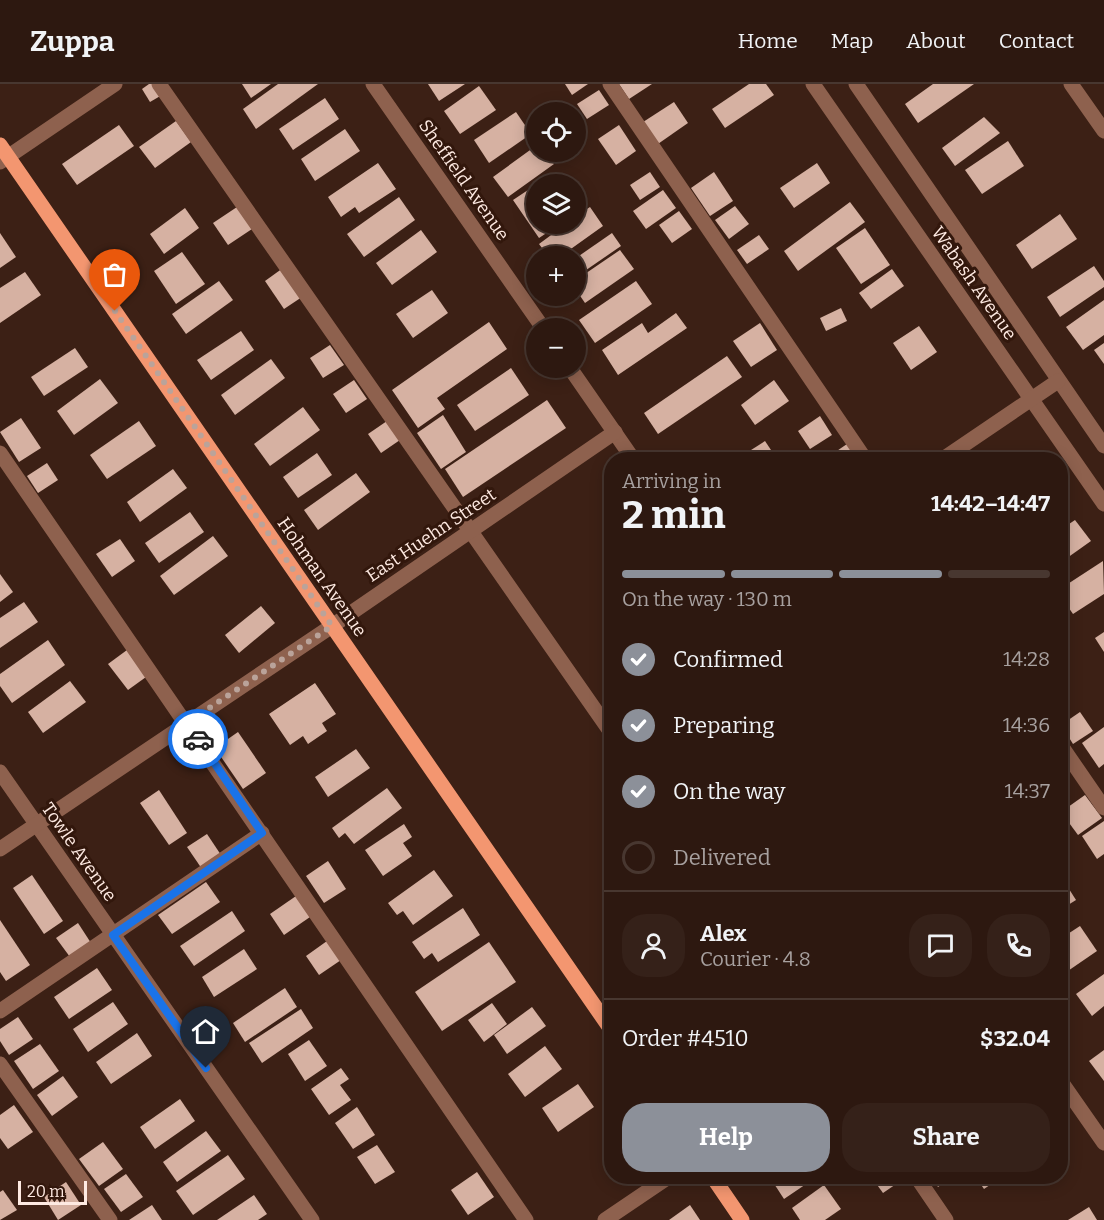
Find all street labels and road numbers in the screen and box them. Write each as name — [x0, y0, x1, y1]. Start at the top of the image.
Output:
street label: Sheffield Avenue — [414, 115, 514, 245]
street label: Wabash Avenue — [927, 222, 1021, 344]
street label: East Huehn Street — [362, 483, 500, 587]
street label: Hohman Avenue — [273, 513, 371, 641]
street label: Towle Avenue — [37, 798, 121, 906]

